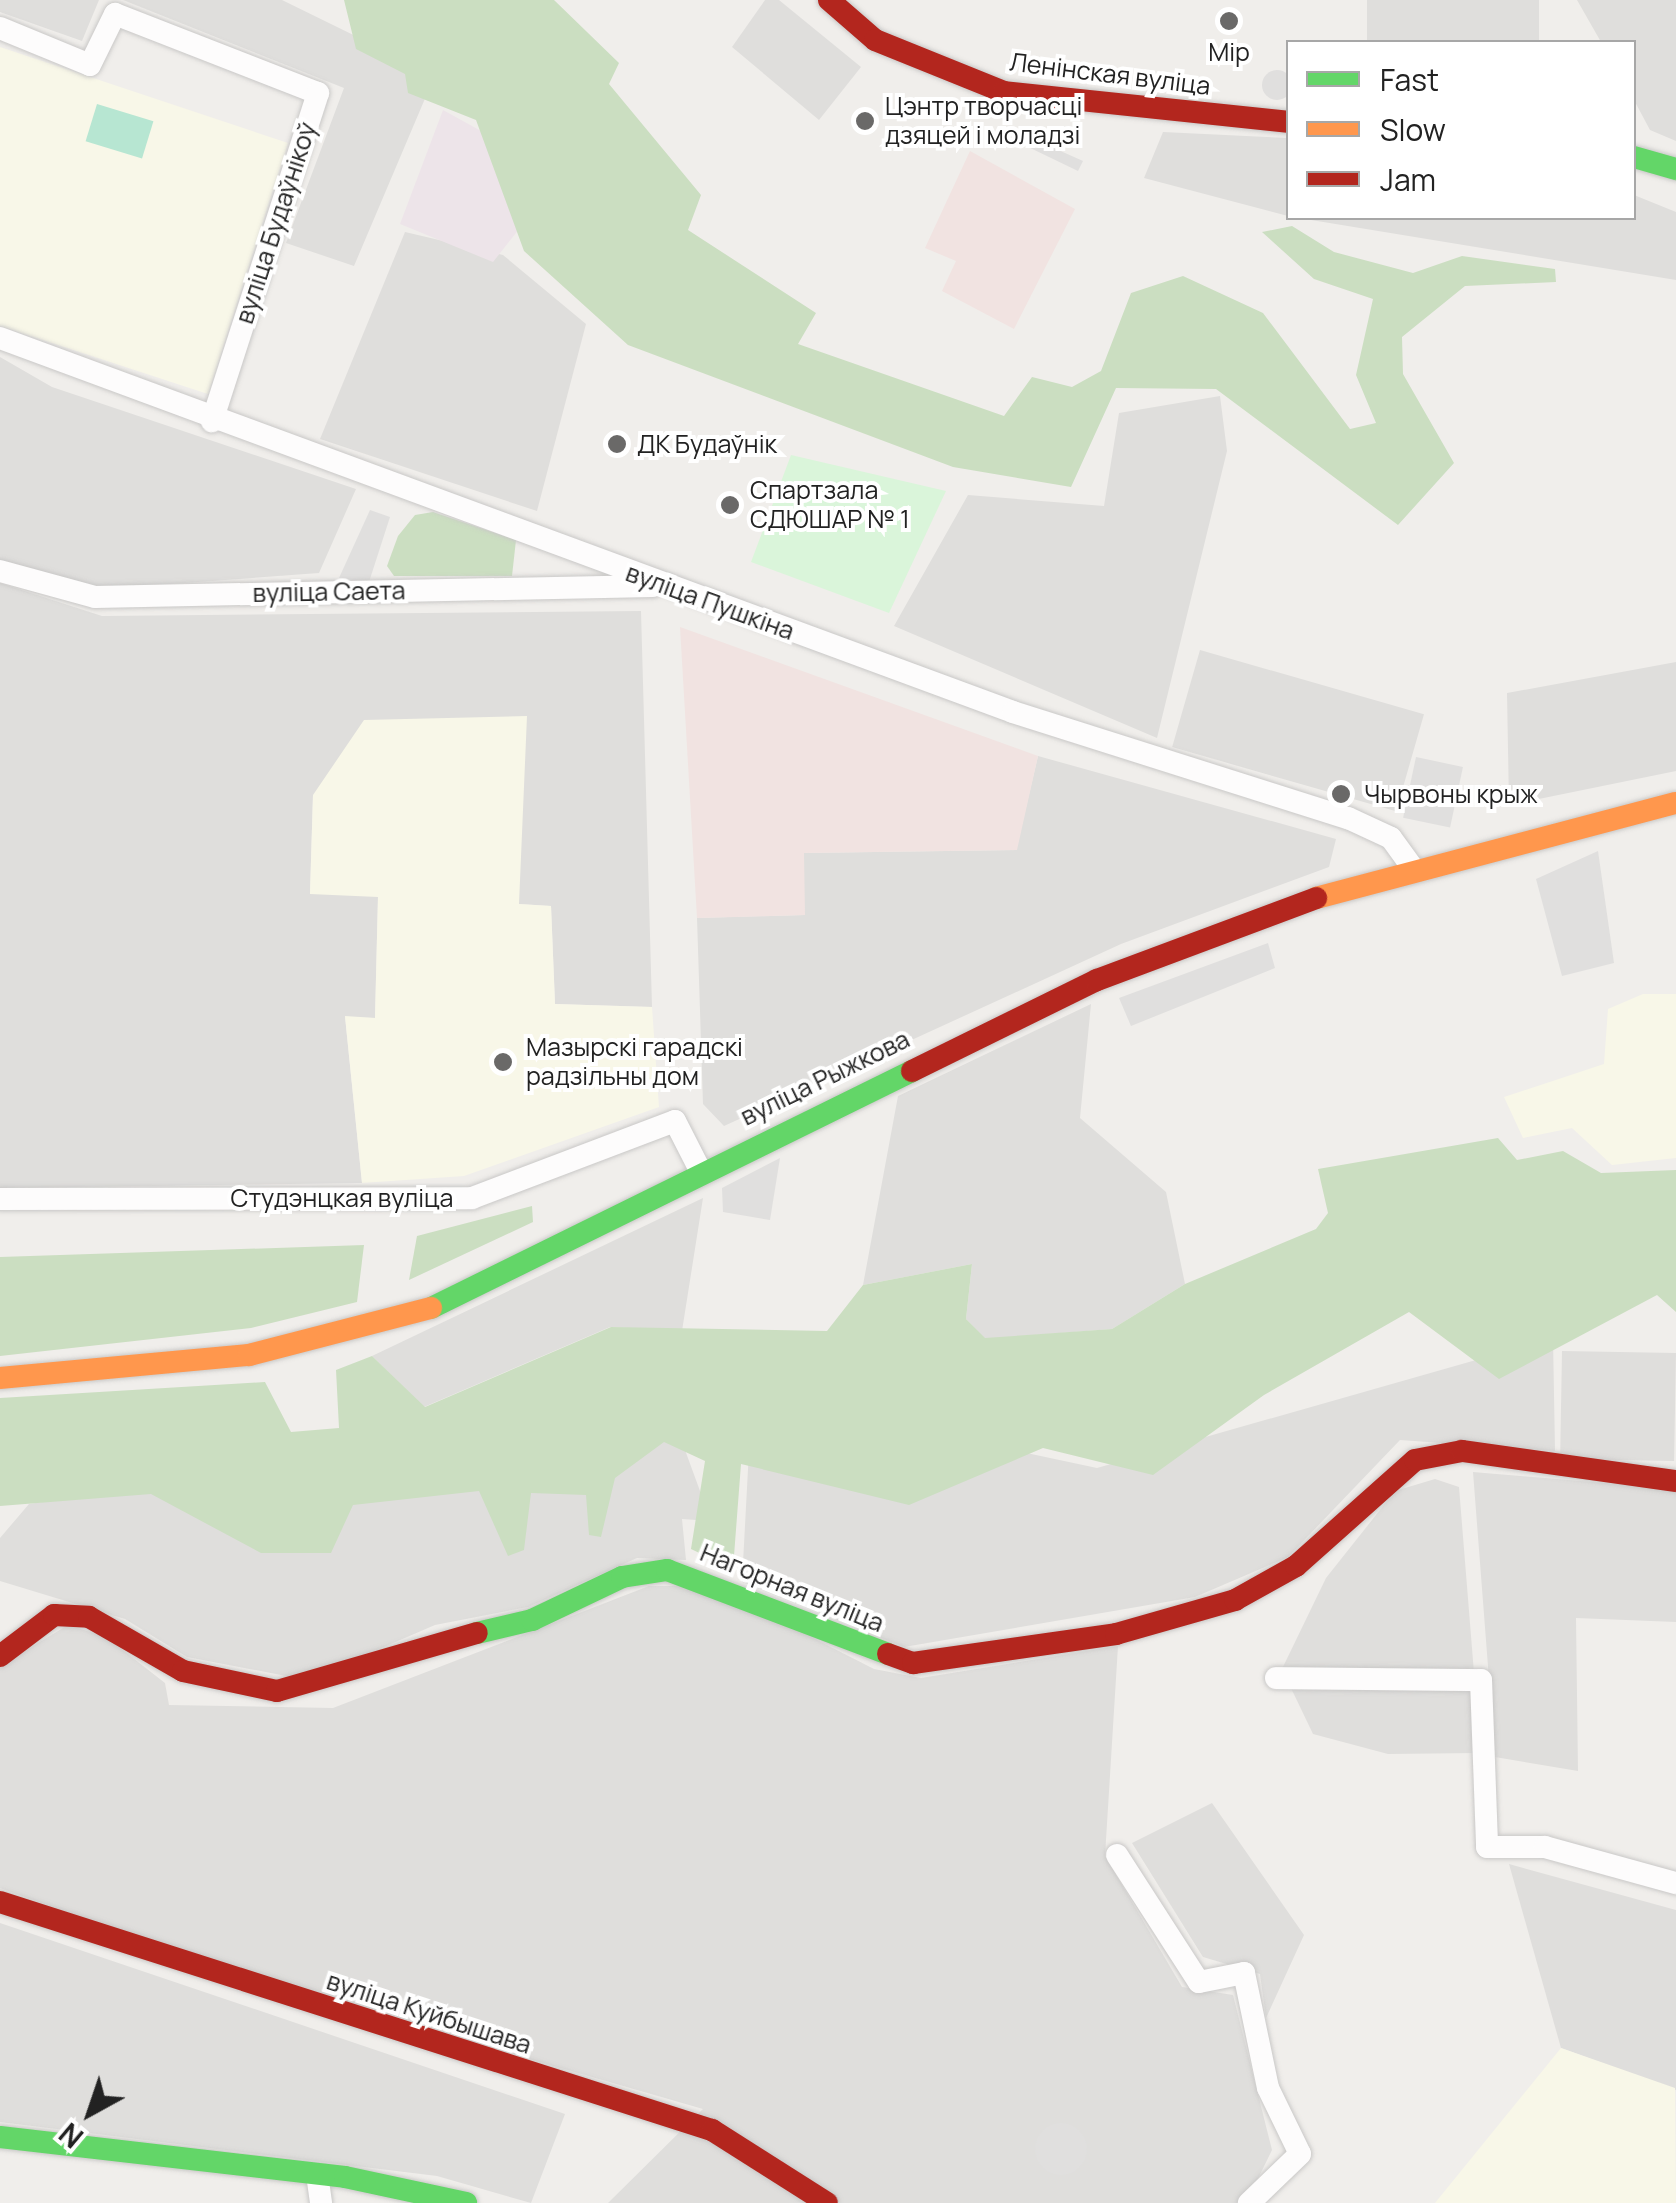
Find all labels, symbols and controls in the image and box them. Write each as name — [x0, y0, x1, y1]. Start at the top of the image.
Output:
marker: Мір — [1218, 10, 1240, 32]
place label: Мір — [1208, 37, 1250, 67]
legend — [1286, 40, 1636, 220]
street label: Ленінская вуліца — [1008, 47, 1212, 101]
text: Fast — [1380, 59, 1439, 100]
place label: Цэнтр творчасці дзяцей і моладзі — [885, 92, 1082, 151]
text: Slow — [1380, 109, 1446, 150]
marker: Цэнтр творчасці дзяцей і моладзі — [854, 110, 876, 132]
street label: вуліца Будаўнікоў — [229, 119, 323, 327]
text: Jam — [1380, 159, 1436, 200]
place label: ДК Будаўнік — [637, 429, 777, 459]
marker: ДК Будаўнік — [606, 433, 628, 455]
place label: Спартзала СДЮШАР № 1 — [750, 476, 910, 535]
marker: Спартзала СДЮШАР № 1 — [719, 494, 741, 516]
street label: вуліца Пушкіна — [622, 558, 798, 646]
street label: вуліца Саета — [252, 576, 406, 608]
place label: Чырвоны крыж — [1364, 779, 1538, 809]
marker: Чырвоны крыж — [1328, 781, 1354, 807]
street label: вуліца Рыжкова — [736, 1024, 914, 1132]
place label: Мазырскі гарадскі радзільны дом — [526, 1033, 743, 1092]
marker: Мазырскі гарадскі радзільны дом — [490, 1049, 516, 1075]
street label: Студэнцкая вуліца — [231, 1183, 453, 1213]
street label: Нагорная вуліца — [696, 1538, 888, 1638]
street label: вуліца Куйбышава — [323, 1966, 535, 2060]
north arrow — [40, 2063, 140, 2163]
text: N — [51, 2115, 91, 2157]

